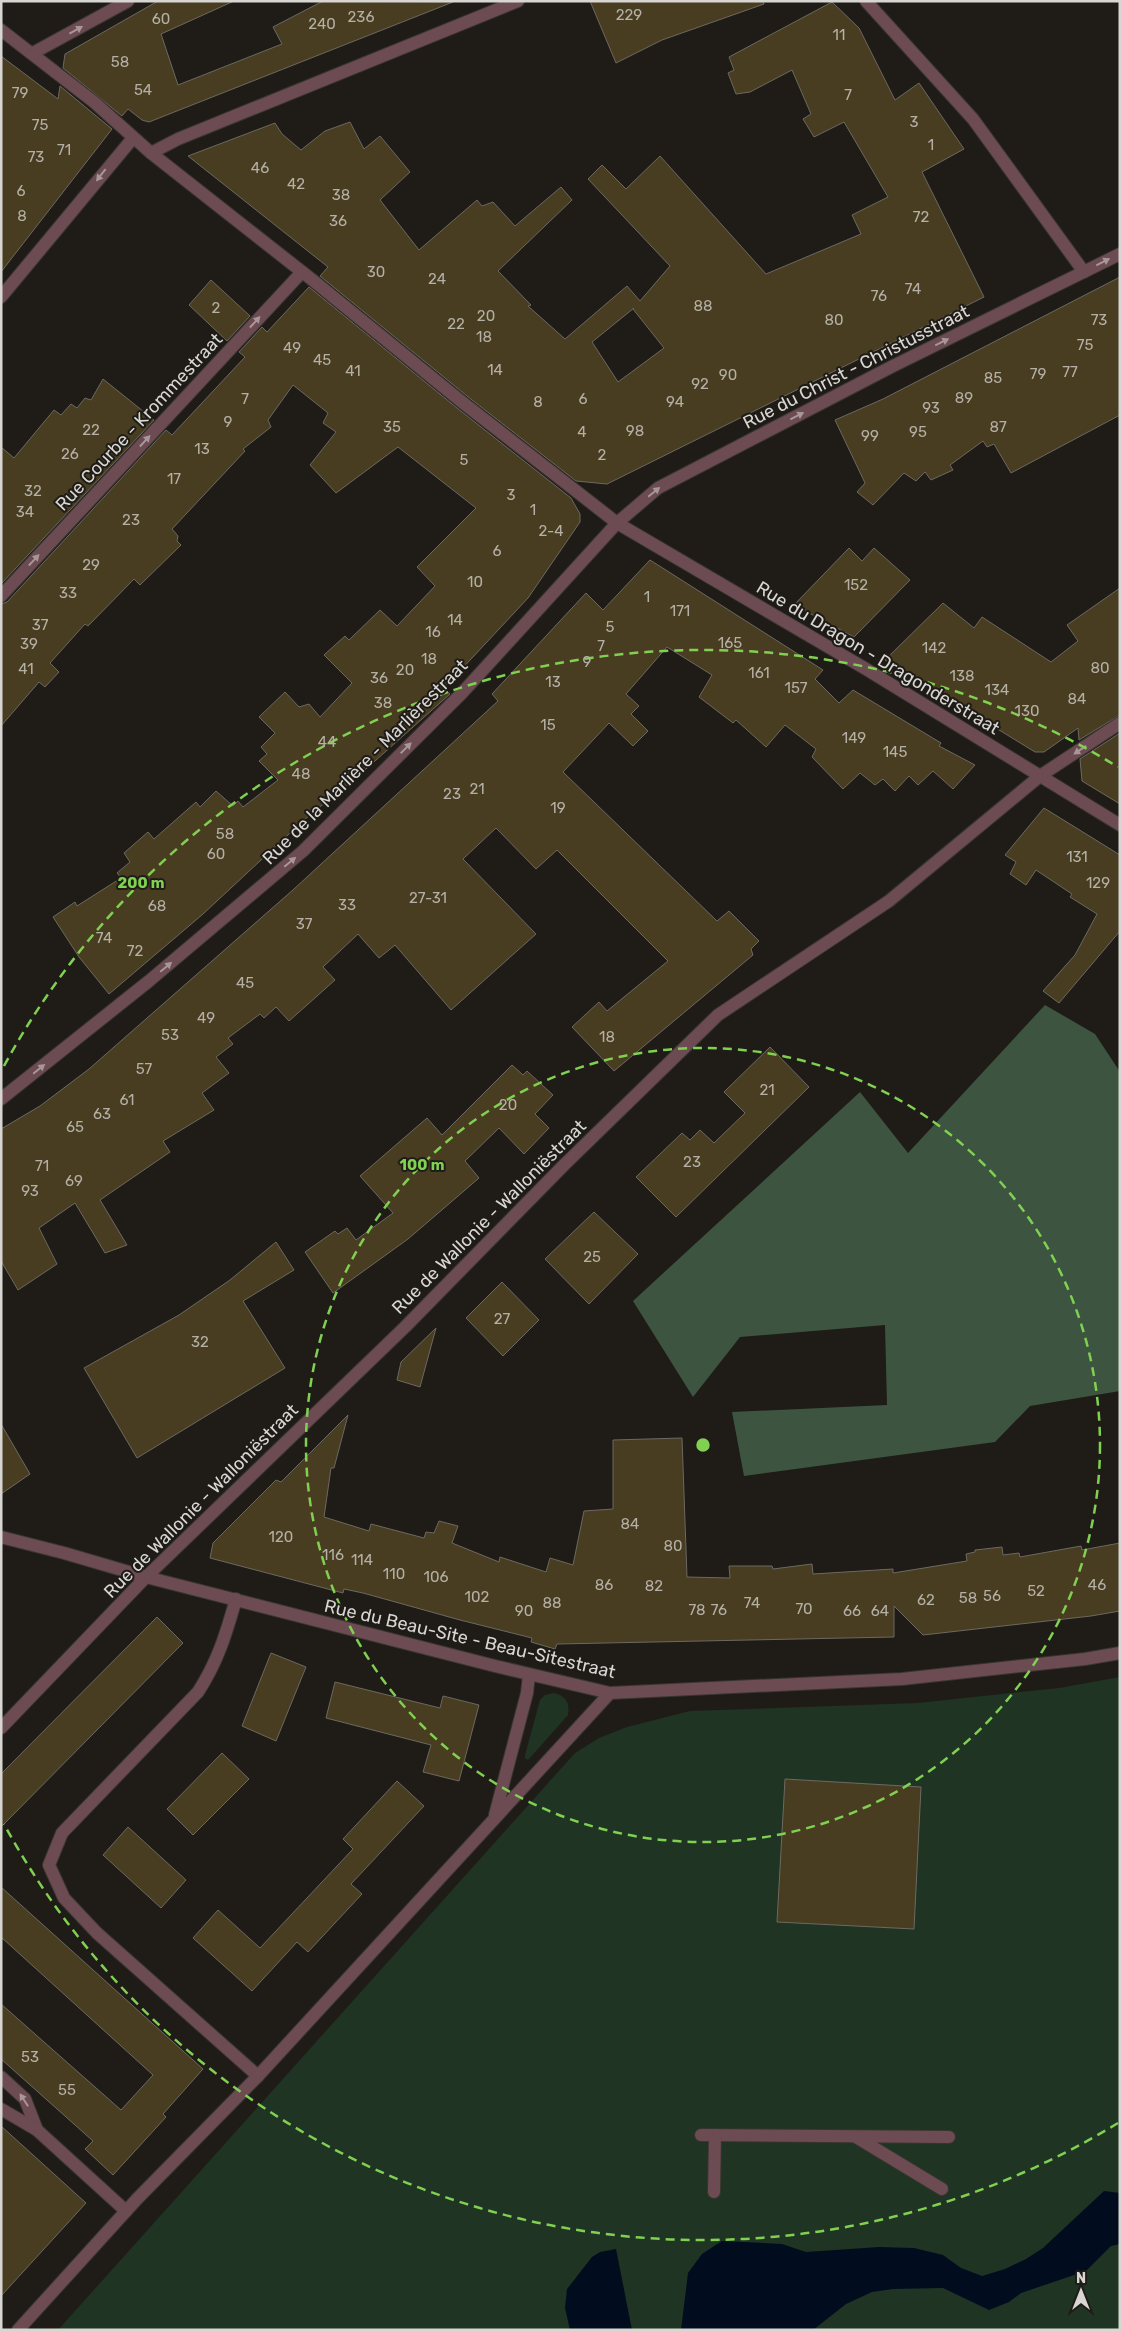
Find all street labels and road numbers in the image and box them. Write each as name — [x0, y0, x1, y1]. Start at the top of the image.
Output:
street label: Rue du Christ - Christusstraat — [739, 300, 973, 434]
street label: Rue Courbe - Krommestraat — [51, 329, 227, 515]
street label: Rue du Dragon - Dragonderstraat — [752, 576, 1004, 740]
street label: Rue de la Marlière - Marlièrestraat — [258, 655, 472, 869]
street label: Rue de Wallonie - Walloniëstraat — [387, 1115, 591, 1319]
street label: Rue de Wallonie - Walloniëstraat — [99, 1399, 303, 1603]
street label: Rue du Beau-Site - Beau-Sitestraat — [322, 1595, 618, 1683]

